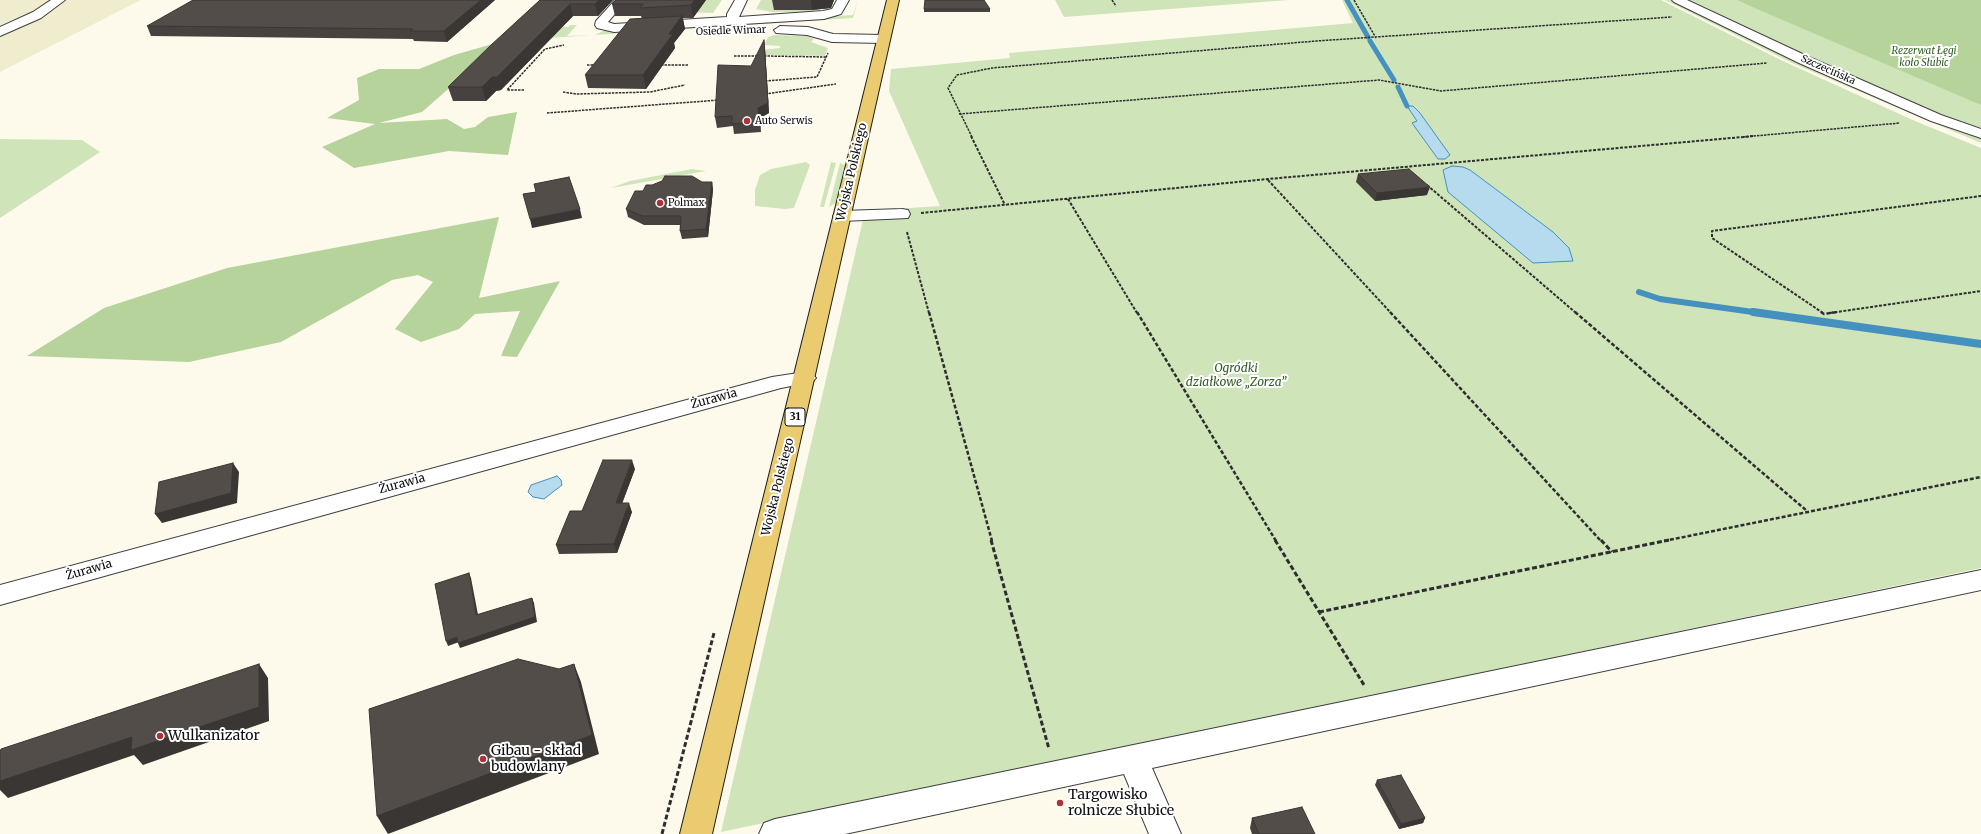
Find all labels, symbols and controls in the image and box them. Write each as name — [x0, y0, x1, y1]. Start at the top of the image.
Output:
street label: Osiedle Wimar — [696, 24, 766, 38]
park label: Rezerwat Łęgi koło Słubic — [1891, 45, 1957, 68]
street label: Szczecińska — [1799, 53, 1857, 87]
place label: Auto Serwis — [755, 115, 813, 127]
marker: Auto Serwis — [742, 116, 752, 126]
street label: Wojska Polskiego — [834, 122, 870, 222]
place label: Polmax — [668, 197, 704, 209]
marker: Polmax — [655, 198, 665, 208]
park label: Ogródki działkowe „Zorza” — [1186, 362, 1286, 390]
street label: Żurawia — [689, 386, 739, 412]
road number: 31 — [785, 408, 805, 426]
street label: Wojska Polskiego — [759, 437, 797, 537]
street label: Żurawia — [377, 471, 427, 497]
street label: Żurawia — [64, 557, 114, 583]
place label: Wulkanizator — [168, 728, 260, 744]
marker: Wulkanizator — [155, 731, 165, 741]
place label: Gibau - skład budowlany — [491, 743, 581, 776]
marker: Gibau - skład budowlany — [478, 754, 488, 764]
place label: Targowisko rolnicze Słubice — [1068, 787, 1174, 820]
marker: Targowisko rolnicze Słubice — [1055, 798, 1065, 808]

